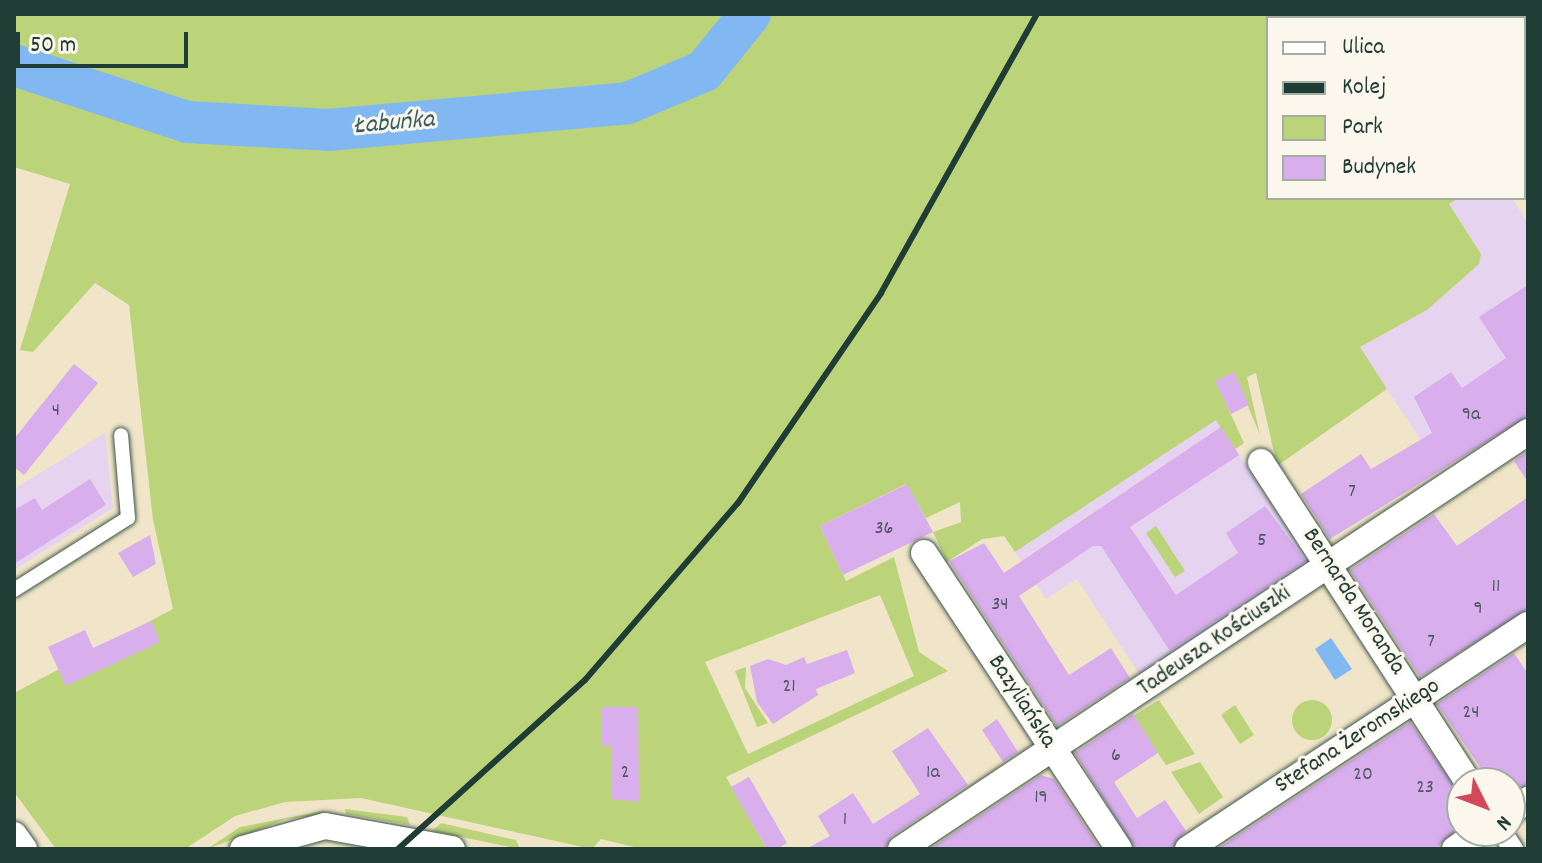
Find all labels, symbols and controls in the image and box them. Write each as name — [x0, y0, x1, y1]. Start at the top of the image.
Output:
scale bar — [20, 16, 192, 66]
legend — [1266, 16, 1526, 200]
text: 50 m — [30, 29, 76, 63]
text: Ulica — [1342, 31, 1385, 65]
text: Kolej — [1342, 71, 1386, 105]
water label: Łabuńka — [353, 105, 435, 143]
text: Park — [1342, 111, 1383, 145]
text: Budynek — [1342, 151, 1416, 185]
house number: 4 — [52, 399, 60, 423]
house number: 9a — [1462, 403, 1480, 427]
house number: 7 — [1348, 480, 1356, 504]
house number: 36 — [875, 517, 893, 541]
street label: Bernarda Moranda — [1295, 523, 1411, 681]
house number: 5 — [1257, 529, 1267, 553]
house number: 11 — [1492, 575, 1500, 599]
street label: Tadeusza Kościuszki — [1133, 580, 1297, 704]
house number: 34 — [991, 593, 1009, 617]
house number: 9 — [1473, 597, 1483, 621]
house number: 7 — [1427, 630, 1435, 654]
street label: Bazyliańska — [980, 650, 1062, 754]
street label: Stefana Żeromskiego — [1270, 673, 1446, 801]
house number: 21 — [782, 675, 796, 699]
house number: 24 — [1462, 701, 1480, 725]
house number: 6 — [1111, 744, 1121, 768]
house number: 2 — [621, 761, 629, 785]
house number: 1a — [926, 761, 940, 785]
house number: 20 — [1353, 763, 1373, 787]
north arrow — [1446, 767, 1526, 847]
house number: 23 — [1416, 776, 1434, 800]
house number: 19 — [1034, 786, 1048, 810]
house number: 1 — [843, 808, 847, 832]
text: N — [1488, 808, 1518, 836]

